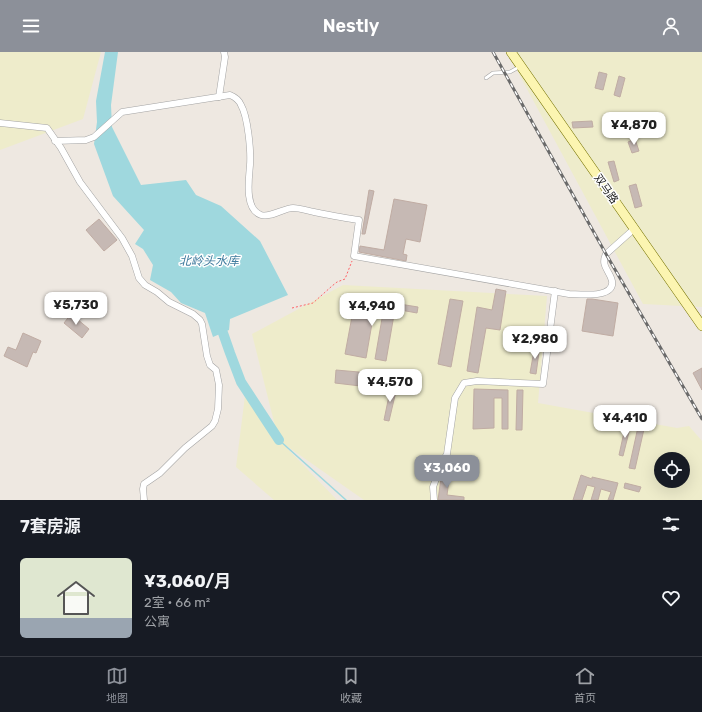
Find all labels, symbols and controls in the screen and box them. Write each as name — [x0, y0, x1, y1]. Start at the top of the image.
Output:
icon: menu — [20, 15, 42, 37]
text: Nestly — [323, 15, 379, 37]
icon: person — [660, 15, 682, 37]
pin: ¥4,870 — [601, 112, 667, 146]
text: ¥4,870 — [611, 117, 657, 132]
street label: 双马路 — [591, 172, 621, 206]
water label: 北岭头水库 — [179, 254, 241, 268]
pin: ¥5,730 — [43, 292, 109, 326]
pin: ¥4,940 — [339, 293, 405, 327]
text: ¥5,730 — [53, 297, 99, 312]
text: ¥4,940 — [349, 298, 395, 313]
pin: ¥2,980 — [502, 326, 568, 360]
text: ¥2,980 — [512, 331, 558, 346]
pin: ¥4,570 — [357, 369, 423, 403]
text: ¥4,570 — [367, 374, 413, 389]
pin: ¥4,410 — [592, 405, 658, 439]
text: ¥4,410 — [602, 410, 648, 425]
map controls — [654, 452, 690, 488]
button: locate — [654, 452, 690, 488]
pin: ¥3,060 — [414, 455, 480, 489]
text: ¥3,060 — [423, 460, 471, 475]
icon: filters — [660, 513, 682, 535]
text: 7套房源 — [20, 516, 81, 536]
text: ¥3,060/月 — [144, 571, 231, 591]
icon: home — [52, 574, 100, 622]
icon: heart — [660, 587, 682, 609]
text: 2室 · 66 m² — [144, 595, 210, 610]
text: 公寓 — [144, 614, 170, 629]
tab: 地图 — [106, 665, 128, 705]
tab: 收藏 — [340, 665, 362, 705]
tab: 首页 — [574, 665, 596, 705]

